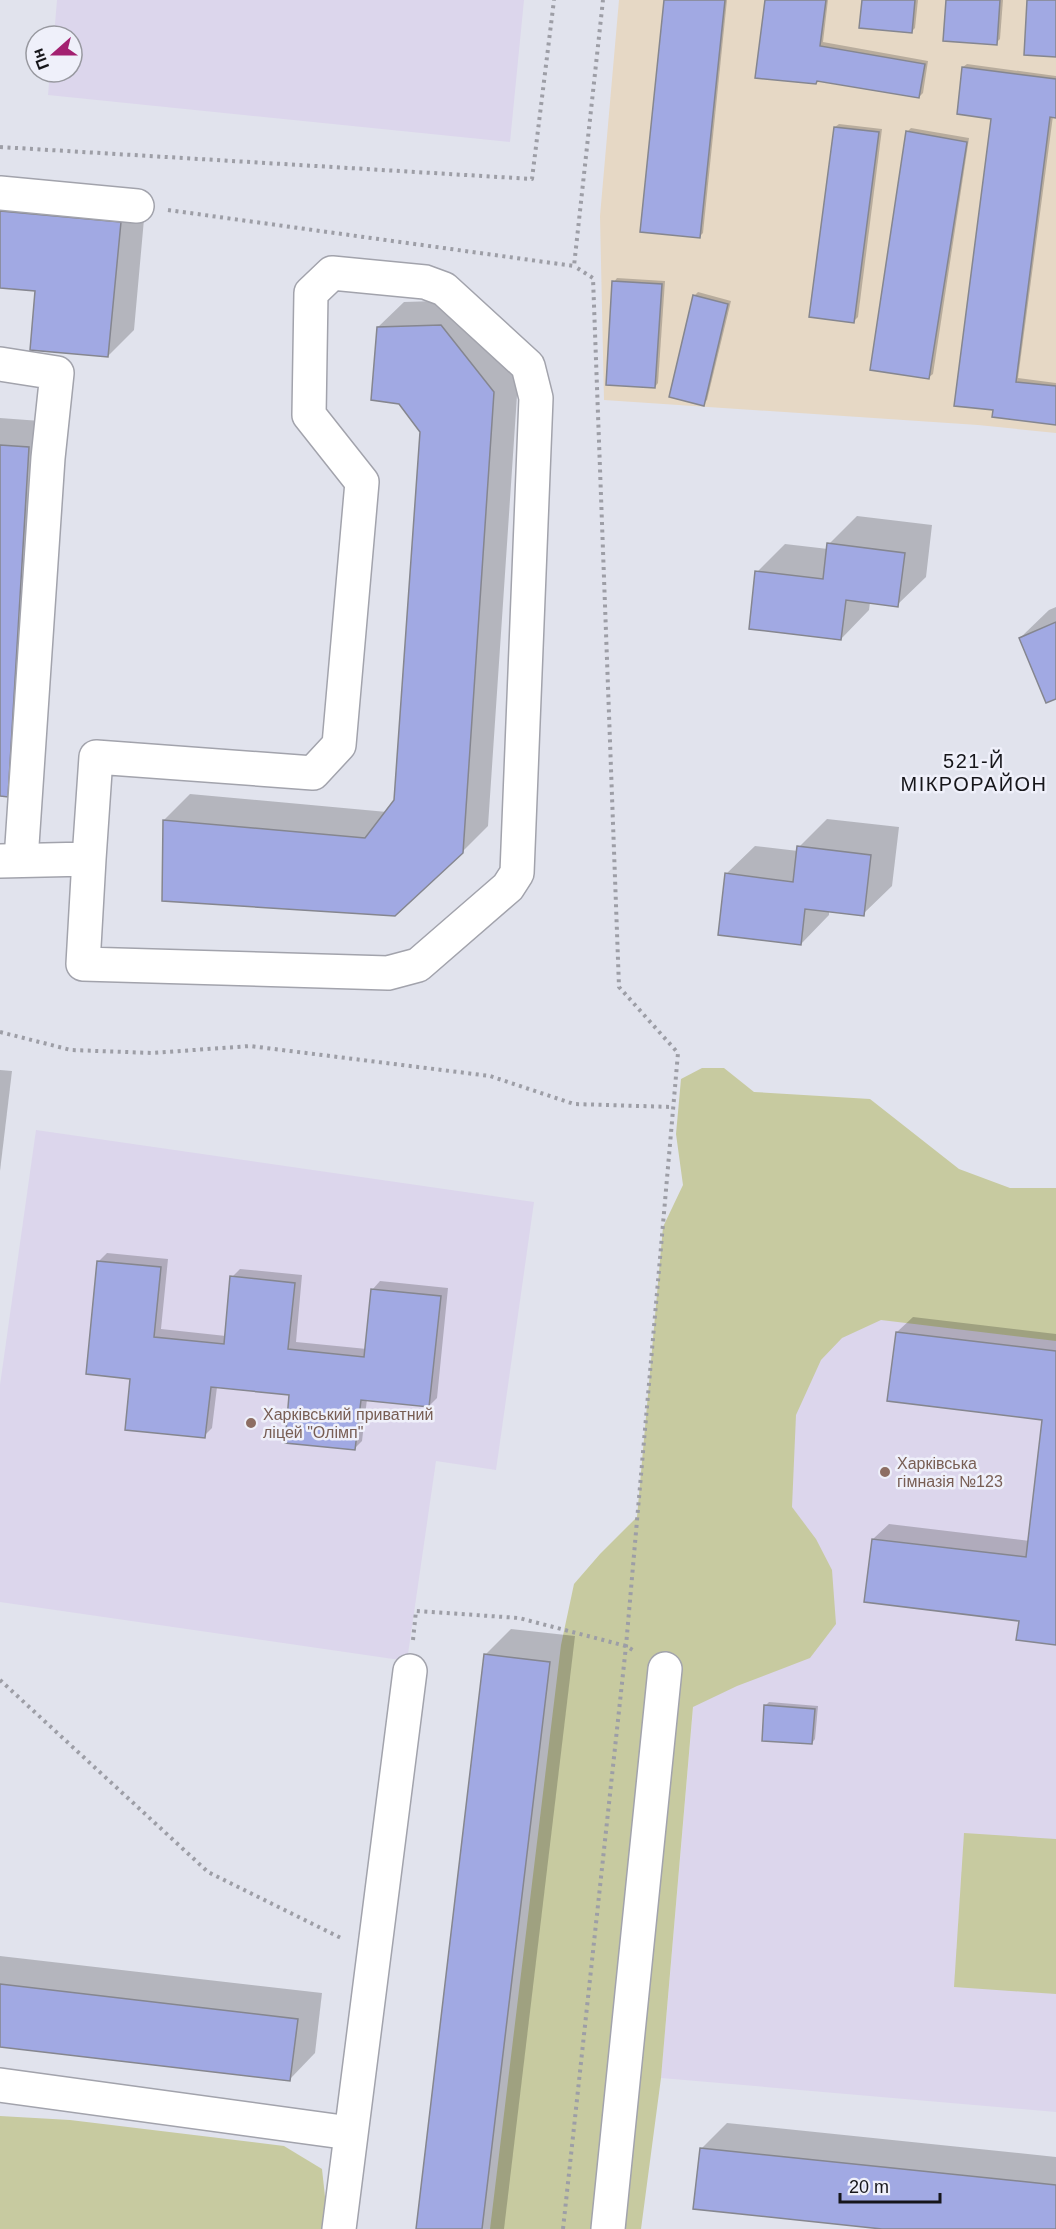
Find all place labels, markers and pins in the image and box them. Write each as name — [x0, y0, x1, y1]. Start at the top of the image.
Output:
place label: Харківський приватний ліцей "Олімп" — [263, 1406, 433, 1441]
marker: Харківський приватний ліцей "Олімп" — [244, 1416, 258, 1430]
place label: Харківська гімназія №123 — [897, 1455, 1003, 1490]
marker: Харківська гімназія №123 — [878, 1465, 892, 1479]

